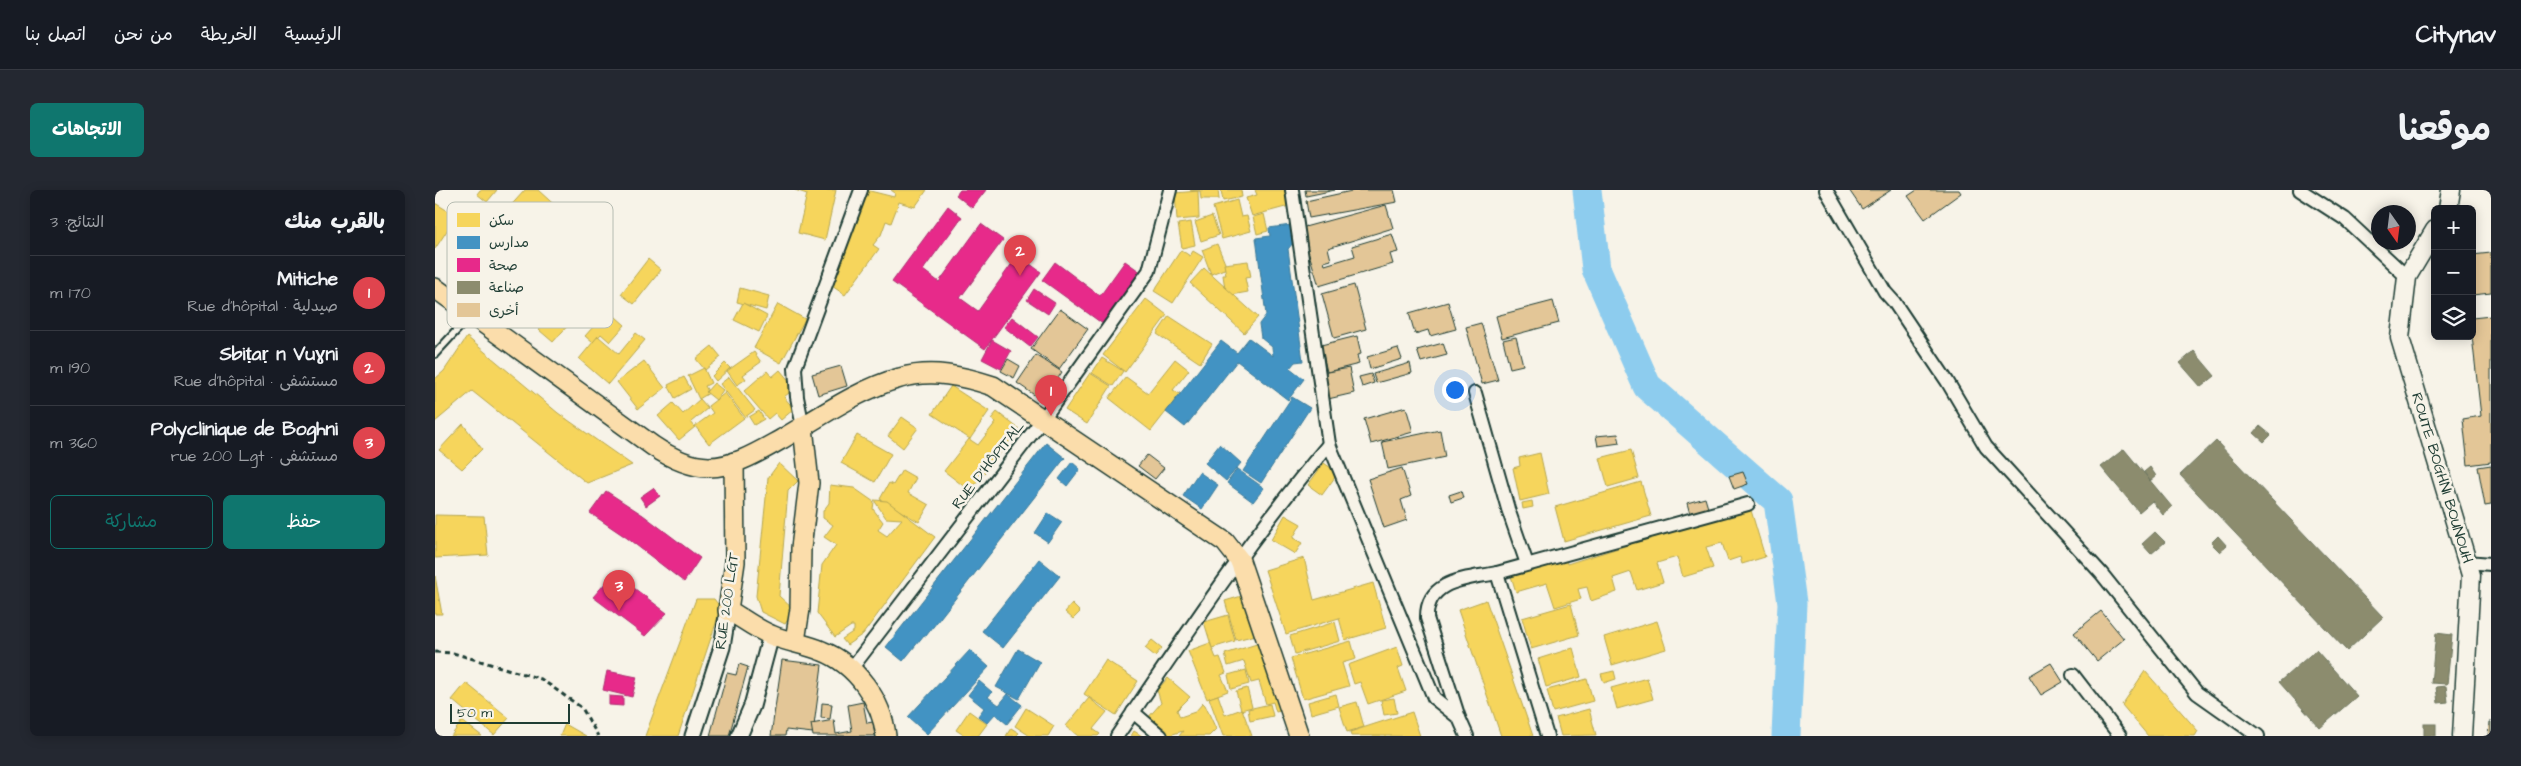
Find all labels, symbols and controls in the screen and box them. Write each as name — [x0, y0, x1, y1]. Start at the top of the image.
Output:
text: Citynav — [2416, 18, 2496, 52]
text: اتصل بنا — [25, 22, 86, 47]
text: من نحن — [114, 22, 173, 47]
text: الخريطة — [201, 22, 257, 47]
text: الرئيسية — [285, 22, 341, 47]
button: الاتجاهات — [30, 103, 144, 157]
text: موقعنا — [2398, 105, 2491, 154]
legend — [447, 202, 613, 328]
north arrow — [2371, 205, 2416, 250]
map controls — [2431, 205, 2476, 340]
button: + — [2431, 205, 2476, 250]
text: بالقرب منك — [284, 207, 385, 236]
text: النتائج: 3 — [50, 211, 104, 233]
text: سكن — [489, 211, 514, 231]
text: مدارس — [489, 233, 529, 253]
pin: 2 — [1004, 235, 1036, 276]
button: − — [2431, 250, 2476, 295]
text: صحة — [489, 256, 518, 276]
text: Mitiche — [277, 266, 338, 293]
text: صناعة — [489, 278, 524, 298]
text: 170 m — [50, 282, 91, 304]
text: 1 — [368, 282, 370, 304]
text: صيدلية · Rue d'hôpital — [187, 295, 338, 317]
button: layers — [2431, 295, 2476, 340]
text: أخرى — [489, 301, 519, 321]
text: Sbiṭaṛ n Vuɣni — [220, 341, 338, 368]
text: 190 m — [50, 357, 90, 379]
text: 2 — [364, 357, 374, 379]
text: مستشفى · Rue d'hôpital — [174, 370, 338, 392]
pin: 1 — [1035, 375, 1067, 416]
your location — [1442, 377, 1468, 403]
street label: ROUTE BOGHNI BOUNOUH — [2406, 390, 2478, 566]
text: Polyclinique de Boghni — [151, 416, 338, 443]
street label: RUE D'HÔPITAL — [947, 416, 1029, 513]
text: 360 m — [50, 432, 97, 454]
text: 3 — [365, 432, 373, 454]
text: مستشفى · rue 200 Lgt — [171, 445, 338, 467]
button: مشاركة — [50, 495, 213, 549]
button: حفظ — [223, 495, 385, 549]
street label: RUE 200 LGT — [710, 551, 744, 651]
pin: 3 — [603, 570, 635, 611]
scale bar — [450, 701, 570, 724]
text: 50 m — [457, 703, 492, 723]

